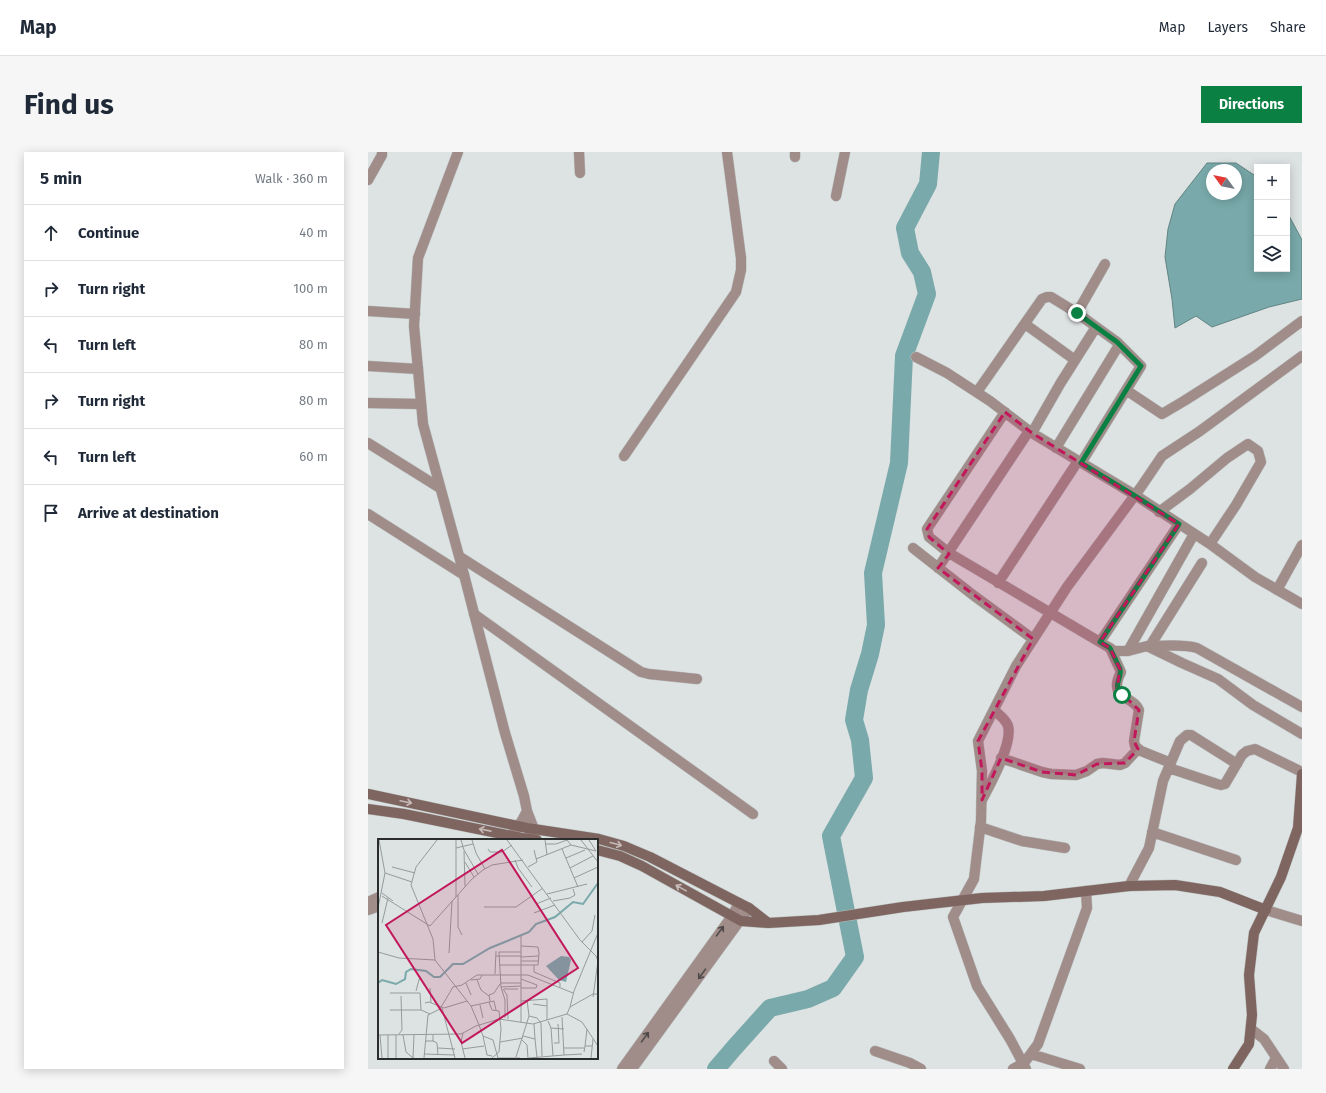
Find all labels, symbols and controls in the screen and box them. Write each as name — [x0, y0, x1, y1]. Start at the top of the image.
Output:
text: Map — [20, 16, 57, 39]
text: Map — [1159, 19, 1185, 36]
text: Layers — [1207, 19, 1248, 36]
text: Share — [1270, 19, 1306, 36]
button: Directions — [1201, 86, 1302, 123]
text: Find us — [24, 88, 114, 121]
north arrow — [1206, 164, 1242, 200]
map controls — [1254, 164, 1290, 272]
button: + — [1254, 164, 1290, 200]
text: 5 min — [40, 168, 82, 189]
text: Walk · 360 m — [255, 171, 328, 186]
button: − — [1254, 200, 1290, 236]
icon: ahead — [40, 222, 62, 244]
text: Continue — [78, 224, 139, 242]
text: 40 m — [299, 225, 328, 240]
button: layers — [1254, 236, 1290, 272]
icon: right — [40, 278, 62, 300]
text: Turn right — [78, 280, 145, 298]
text: 100 m — [293, 281, 328, 296]
route end — [1068, 304, 1086, 322]
icon: left — [40, 334, 62, 356]
text: Turn left — [78, 336, 136, 354]
text: 80 m — [299, 337, 328, 352]
icon: right — [40, 390, 62, 412]
text: Turn right — [78, 392, 145, 410]
text: 80 m — [299, 393, 328, 408]
icon: left — [40, 446, 62, 468]
text: Turn left — [78, 448, 136, 466]
text: 60 m — [299, 449, 328, 464]
icon: arrive — [40, 502, 62, 524]
text: Arrive at destination — [78, 504, 219, 522]
route start — [1113, 686, 1131, 704]
one-way arrow — [399, 798, 412, 806]
one-way arrow — [479, 826, 492, 834]
inset map — [378, 839, 598, 1059]
one-way arrow — [609, 840, 622, 848]
one-way arrow — [675, 884, 687, 891]
one-way arrow — [716, 926, 724, 937]
one-way arrow — [697, 968, 706, 979]
one-way arrow — [641, 1032, 649, 1043]

